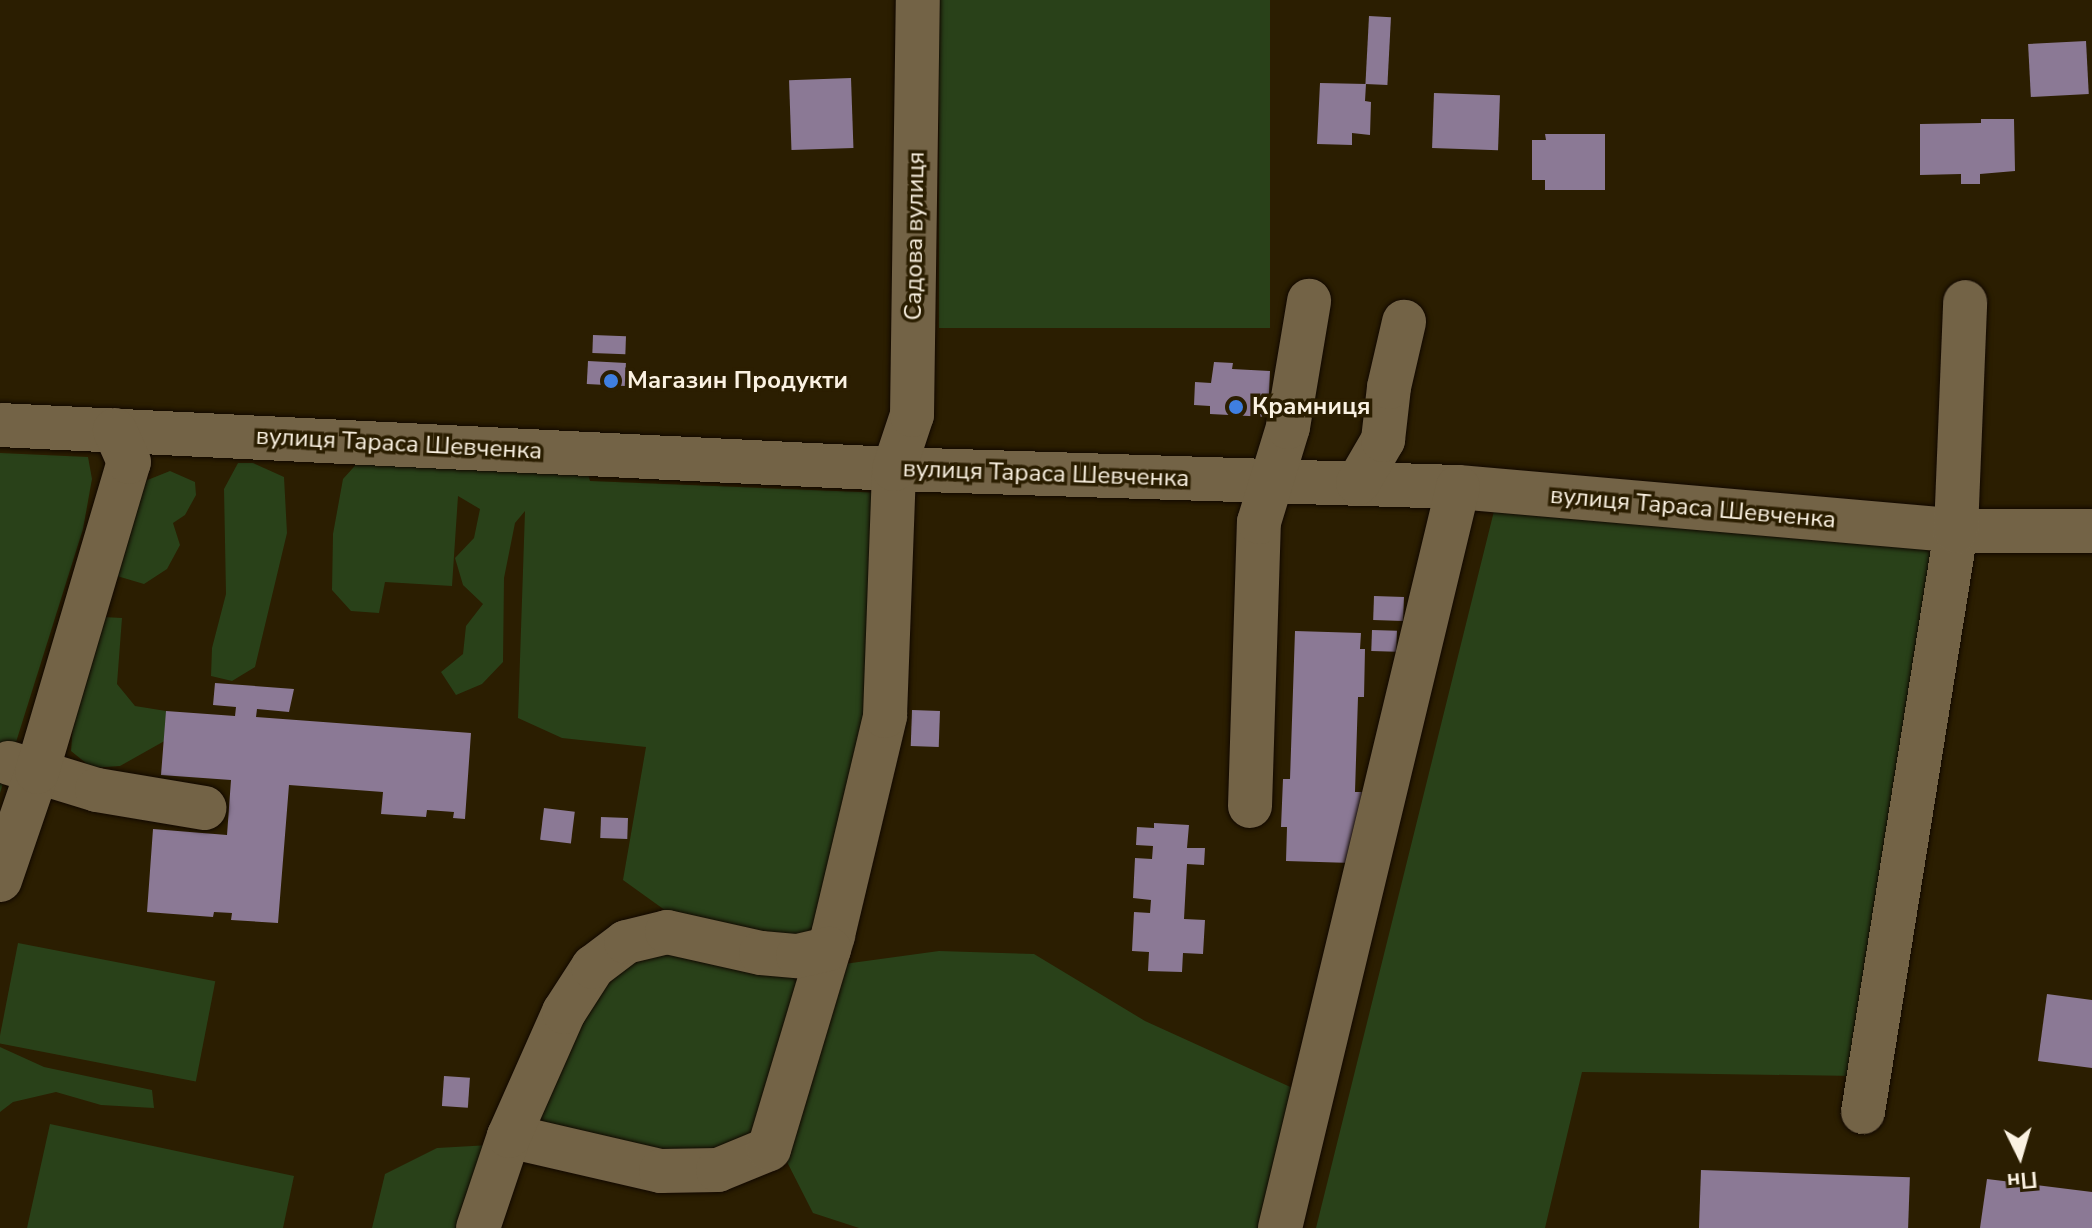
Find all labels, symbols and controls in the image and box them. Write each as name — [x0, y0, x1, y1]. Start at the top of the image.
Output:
street label: Садова вулиця — [899, 151, 931, 321]
place label: Магазин Продукти — [627, 367, 848, 395]
marker: Магазин Продукти — [602, 372, 620, 390]
place label: Крамниця — [1252, 393, 1370, 421]
marker: Крамниця — [1227, 398, 1245, 416]
street label: вулиця Тараса Шевченка — [255, 422, 543, 466]
street label: вулиця Тараса Шевченка — [902, 455, 1190, 493]
street label: вулиця Тараса Шевченка — [1549, 481, 1837, 535]
north arrow — [1980, 1116, 2060, 1196]
text: Пн — [2006, 1164, 2038, 1196]

